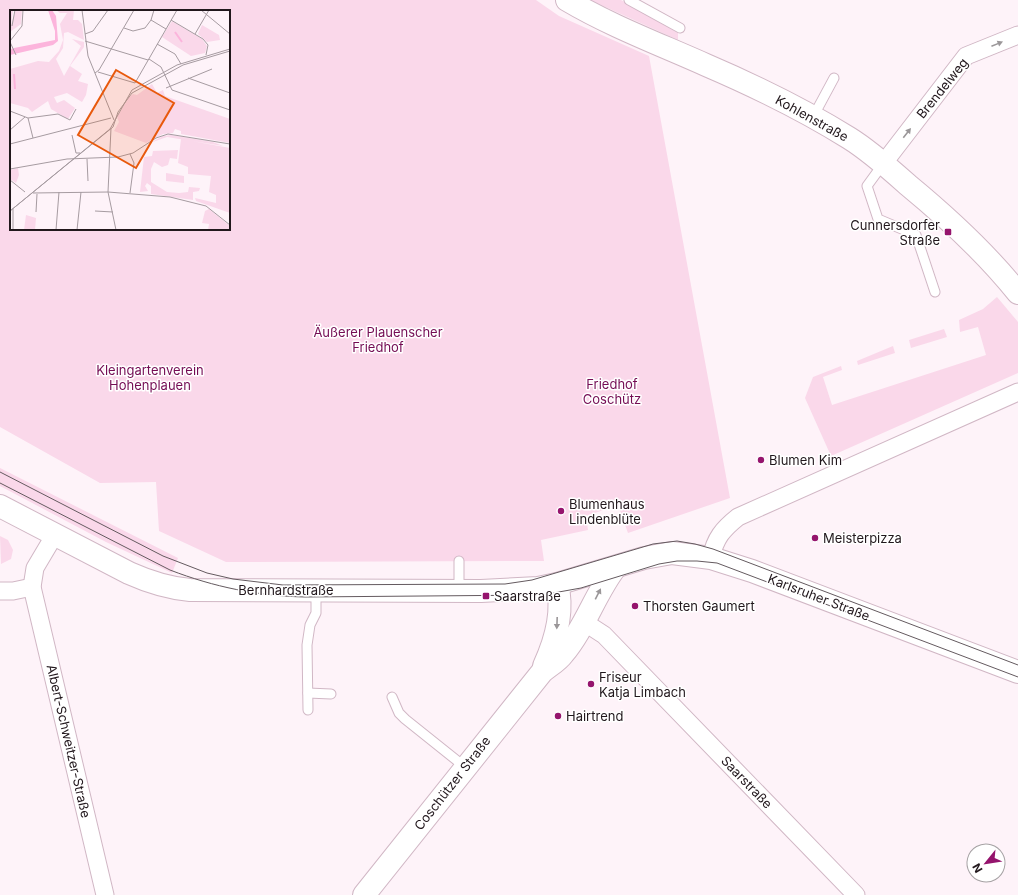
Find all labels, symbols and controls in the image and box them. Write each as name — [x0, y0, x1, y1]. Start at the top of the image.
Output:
inset map — [10, 10, 230, 230]
one-way arrow — [991, 40, 1003, 46]
street label: Brendelweg — [913, 55, 971, 121]
street label: Kohlenstraße — [773, 91, 851, 145]
one-way arrow — [902, 127, 911, 138]
place label: Cunnersdorfer Straße — [850, 217, 940, 248]
marker: Cunnersdorfer Straße — [943, 227, 953, 237]
park label: Äußerer Plauenscher Friedhof — [313, 324, 443, 355]
park label: Kleingartenverein Hohenplauen — [96, 362, 204, 393]
park label: Friedhof Coschütz — [583, 376, 641, 407]
place label: Blumen Kim — [769, 452, 842, 468]
marker: Blumen Kim — [756, 455, 766, 465]
place label: Blumenhaus Lindenblüte — [569, 496, 645, 527]
marker: Blumenhaus Lindenblüte — [556, 506, 566, 516]
place label: Meisterpizza — [823, 530, 902, 546]
marker: Meisterpizza — [810, 533, 820, 543]
street label: Karlsruher Straße — [766, 570, 872, 624]
street label: Bernhardstraße — [238, 582, 334, 598]
place label: Saarstraße — [494, 588, 561, 604]
one-way arrow — [595, 588, 602, 600]
marker: Saarstraße — [481, 591, 491, 601]
place label: Thorsten Gaumert — [643, 598, 755, 614]
marker: Thorsten Gaumert — [630, 601, 640, 611]
one-way arrow — [554, 617, 561, 629]
street label: Albert-Schweitzer-Straße — [44, 663, 94, 819]
place label: Friseur Katja Limbach — [599, 669, 686, 700]
marker: Friseur Katja Limbach — [586, 679, 596, 689]
place label: Hairtrend — [566, 708, 623, 724]
marker: Hairtrend — [553, 711, 563, 721]
street label: Coschützer Straße — [410, 733, 494, 833]
street label: Saarstraße — [718, 752, 776, 812]
north arrow — [966, 843, 1006, 883]
text: N — [969, 861, 985, 875]

